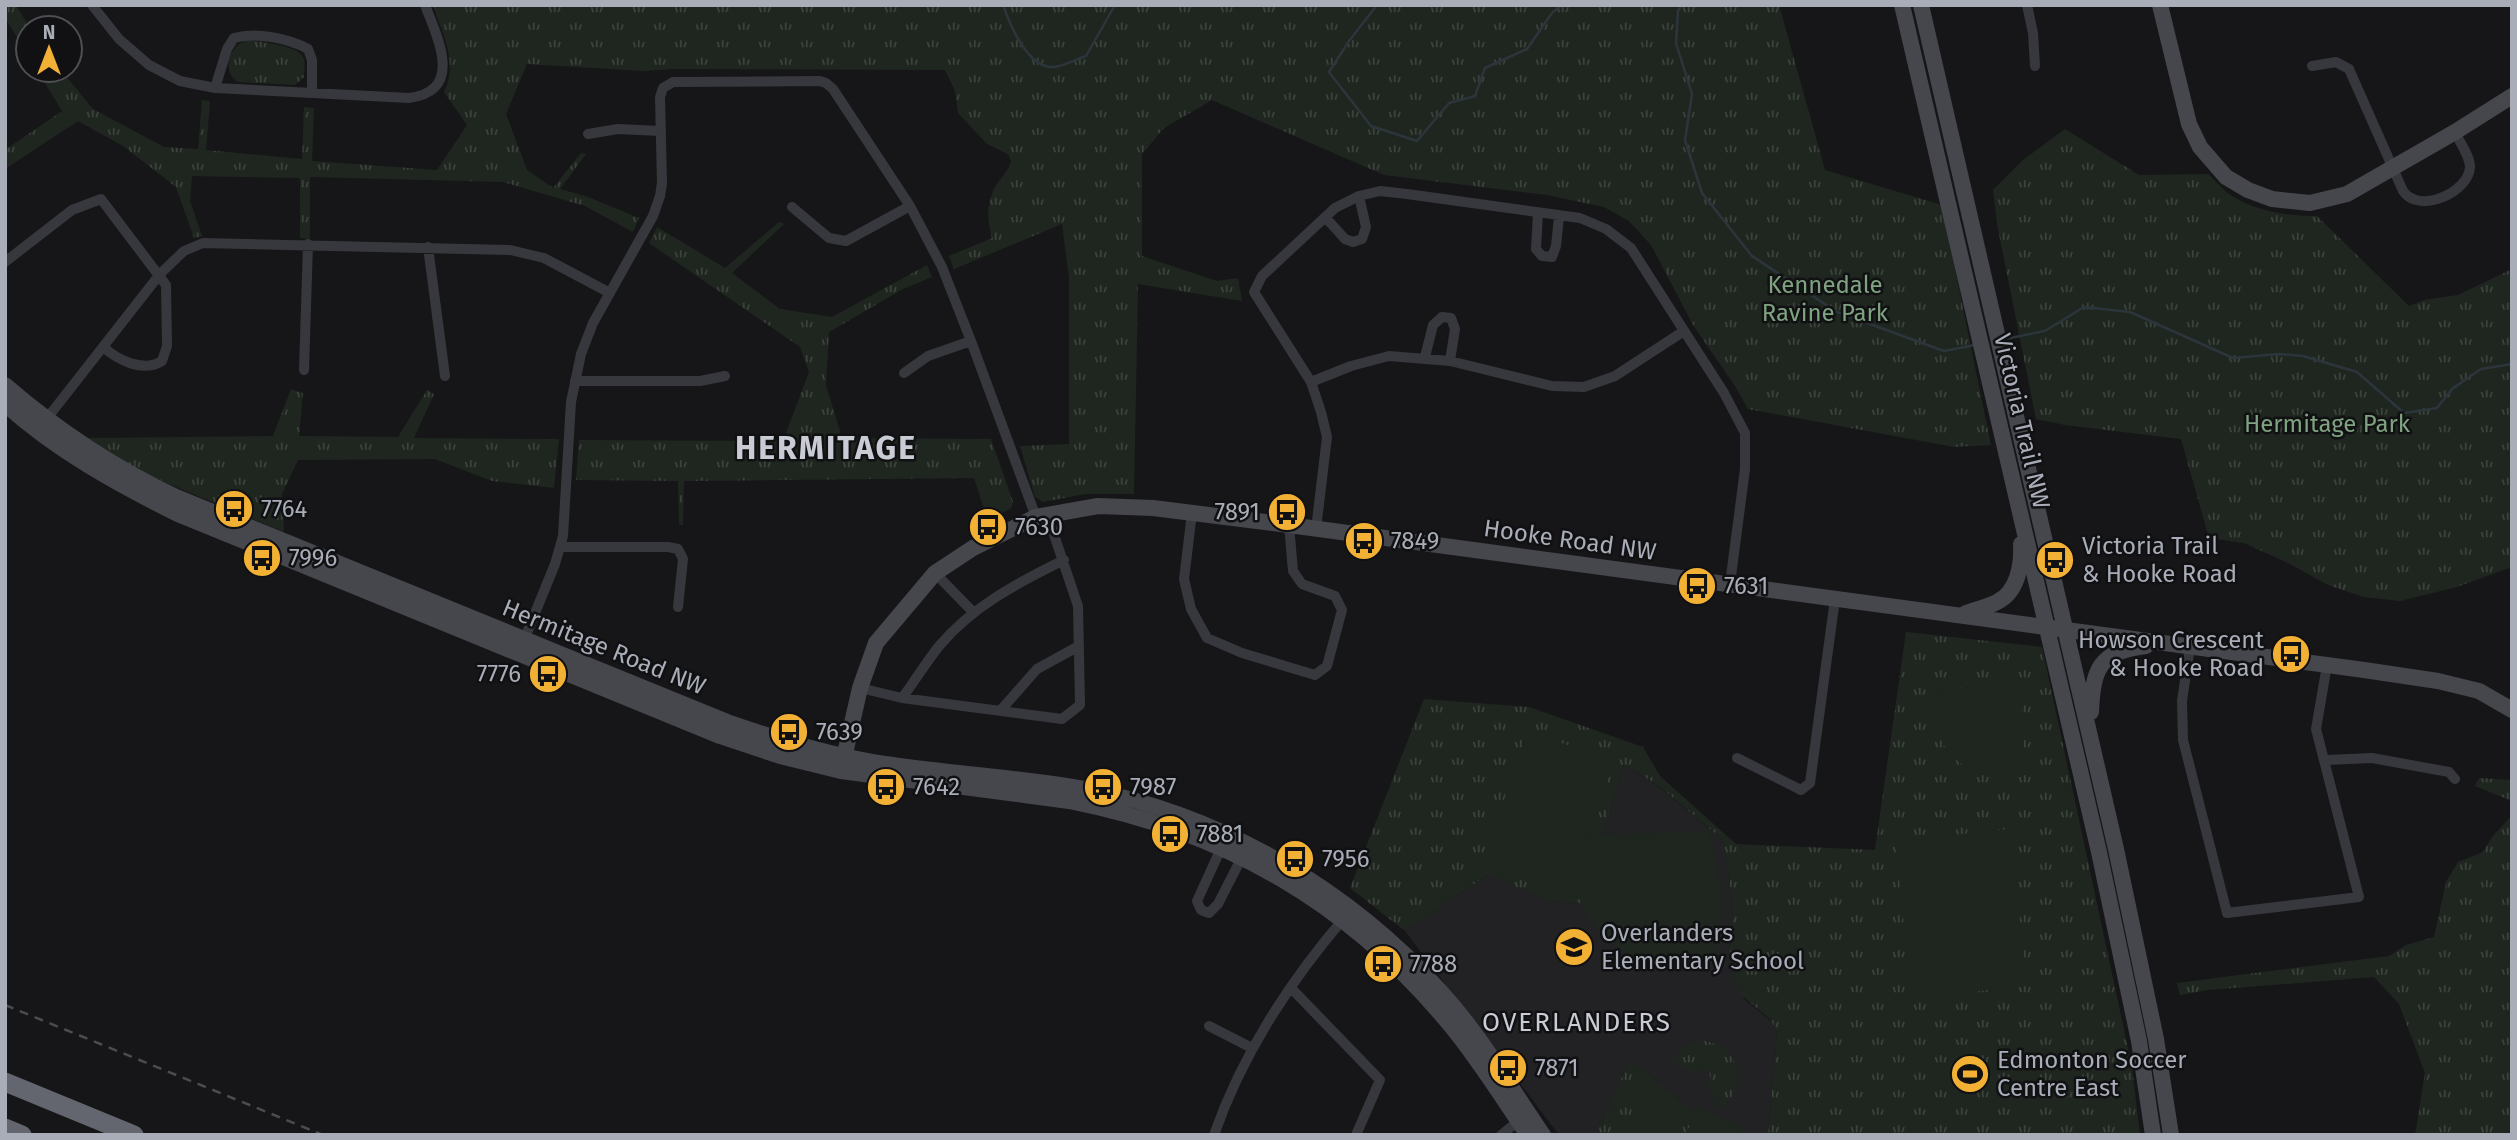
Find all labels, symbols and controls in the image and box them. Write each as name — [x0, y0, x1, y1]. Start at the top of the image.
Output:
north arrow — [14, 14, 84, 84]
text: N — [43, 21, 55, 44]
park label: Kennedale Ravine Park — [1762, 271, 1889, 327]
street label: Victoria Trail NW — [1988, 331, 2056, 511]
park label: Hermitage Park — [2244, 410, 2411, 438]
district label: HERMITAGE — [735, 429, 917, 467]
bus stop icon: 7764 — [213, 488, 255, 530]
bus stop icon: 7891 — [1266, 491, 1308, 533]
place label: 7764 — [261, 495, 308, 523]
place label: 7891 — [1214, 498, 1260, 526]
bus stop icon: 7630 — [967, 506, 1009, 548]
place label: 7630 — [1015, 513, 1063, 541]
street label: Hooke Road NW — [1482, 514, 1658, 566]
bus stop icon: 7849 — [1343, 520, 1385, 562]
place label: 7849 — [1391, 527, 1439, 555]
place label: Victoria Trail & Hooke Road — [2082, 532, 2237, 588]
bus stop icon: 7996 — [241, 537, 283, 579]
bus stop icon: Victoria Trail & Hooke Road — [2034, 539, 2076, 581]
place label: 7996 — [289, 544, 337, 572]
bus stop icon: 7631 — [1676, 565, 1718, 607]
place label: 7631 — [1724, 572, 1768, 600]
street label: Hermitage Road NW — [498, 593, 710, 701]
place label: Howson Crescent & Hooke Road — [2078, 626, 2264, 682]
bus stop icon: Howson Crescent & Hooke Road — [2270, 633, 2312, 675]
bus stop icon: 7776 — [527, 653, 569, 695]
place label: 7776 — [477, 660, 521, 688]
bus stop icon: 7639 — [768, 711, 810, 753]
place label: 7639 — [816, 718, 863, 746]
bus stop icon: 7642 — [865, 766, 907, 808]
bus stop icon: 7987 — [1082, 766, 1124, 808]
place label: 7642 — [913, 773, 960, 801]
place label: 7987 — [1130, 773, 1176, 801]
bus stop icon: 7881 — [1149, 813, 1191, 855]
place label: 7881 — [1197, 820, 1243, 848]
bus stop icon: 7956 — [1274, 838, 1316, 880]
place label: 7956 — [1322, 845, 1370, 873]
place label: Overlanders Elementary School — [1601, 919, 1804, 975]
school or university icon: Overlanders Elementary School — [1553, 926, 1595, 968]
bus stop icon: 7788 — [1362, 943, 1404, 985]
place label: 7788 — [1410, 950, 1457, 978]
district label: OVERLANDERS — [1482, 1007, 1672, 1038]
place label: Edmonton Soccer Centre East — [1997, 1046, 2187, 1102]
bus stop icon: 7871 — [1487, 1047, 1529, 1089]
sports icon: Edmonton Soccer Centre East — [1949, 1053, 1991, 1095]
place label: 7871 — [1535, 1054, 1579, 1082]

